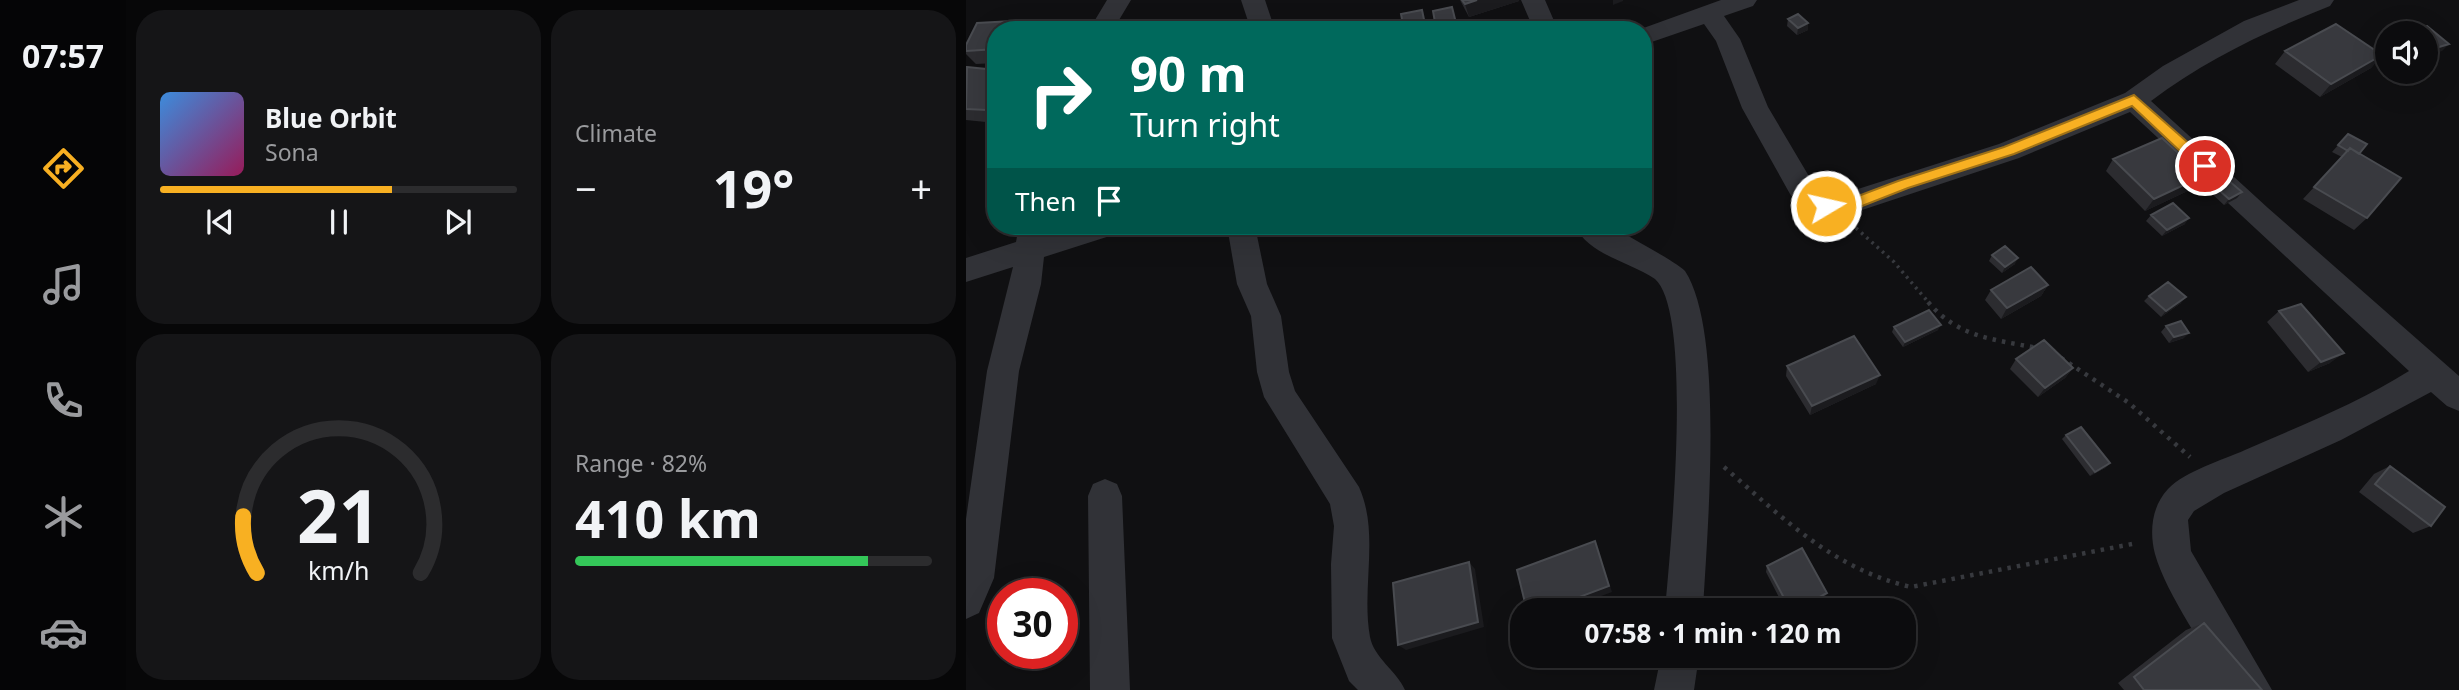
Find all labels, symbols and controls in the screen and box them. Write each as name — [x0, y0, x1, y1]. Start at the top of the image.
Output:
map controls — [2375, 21, 2438, 84]
button: sound — [2375, 21, 2438, 84]
text: 07:57 — [22, 34, 104, 77]
text: 90 m — [1130, 40, 1247, 106]
icon: right — [1015, 49, 1106, 140]
text: Blue Orbit — [265, 100, 397, 136]
text: Turn right — [1130, 103, 1280, 146]
text: Climate — [575, 117, 657, 149]
text: Sona — [265, 136, 319, 168]
pin — [2175, 136, 2235, 196]
icon: directions — [39, 144, 88, 193]
icon: arrive — [2186, 147, 2224, 185]
text: 19° — [713, 152, 794, 223]
text: − — [575, 162, 597, 214]
text: + — [910, 162, 932, 214]
position arrow — [1789, 169, 1863, 243]
icon: arrive — [1090, 182, 1128, 220]
text: Then — [1015, 183, 1076, 219]
icon: previous — [201, 203, 239, 241]
icon: pause — [320, 203, 358, 241]
icon: next — [439, 203, 477, 241]
icon: music — [39, 260, 88, 309]
icon: phone — [39, 376, 88, 425]
text: Range · 82% — [575, 447, 707, 479]
text: 21 — [297, 465, 380, 564]
text: 410 km — [575, 482, 761, 553]
icon: climate — [39, 492, 88, 541]
text: km/h — [308, 553, 369, 587]
speed limit sign: 30 — [987, 578, 1078, 669]
icon: car — [39, 608, 88, 657]
text: 07:58 · 1 min · 120 m — [1585, 615, 1841, 651]

